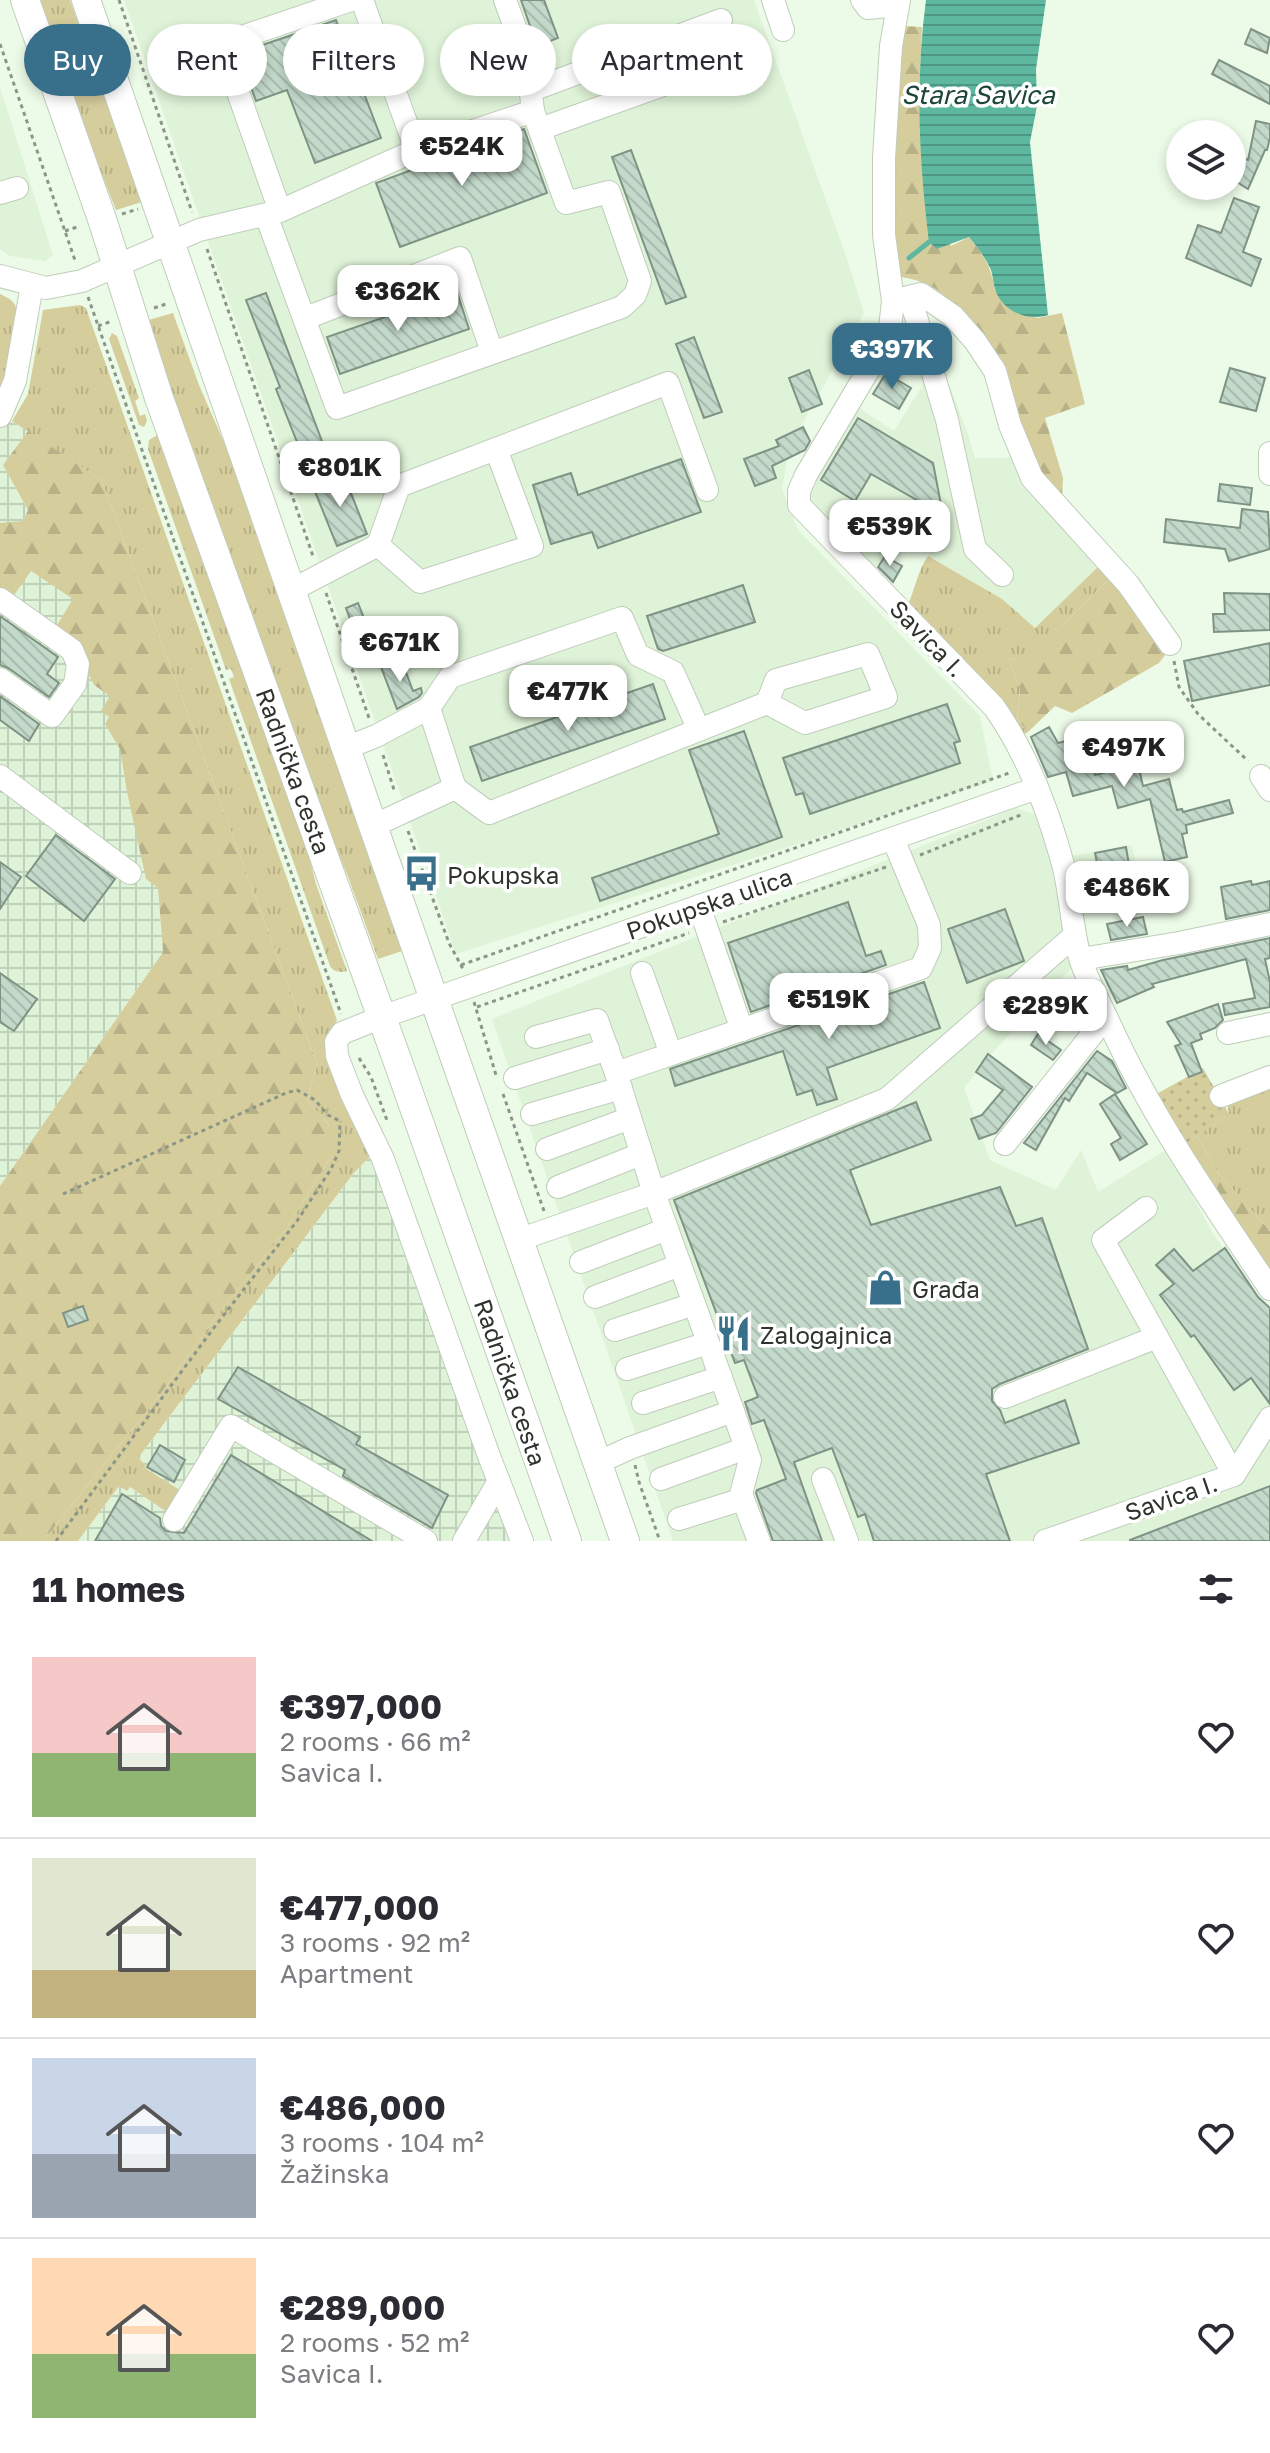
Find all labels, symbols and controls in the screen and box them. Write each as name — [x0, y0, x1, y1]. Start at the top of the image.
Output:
chip: Buy — [24, 24, 131, 96]
chip: Rent — [147, 24, 267, 96]
chip: Filters — [283, 24, 424, 96]
chip: New — [440, 24, 556, 96]
chip: Apartment — [572, 24, 772, 96]
water label: Stara Savica — [901, 79, 1056, 110]
pin: €524K — [406, 120, 518, 188]
map controls — [1166, 120, 1246, 200]
button: layers — [1166, 120, 1246, 200]
text: €524K — [419, 130, 505, 161]
pin: €362K — [342, 265, 454, 333]
text: €362K — [355, 275, 441, 306]
pin: €397K — [836, 323, 948, 391]
text: €397K — [850, 333, 934, 364]
pin: €801K — [284, 441, 396, 509]
text: €801K — [298, 451, 382, 482]
pin: €539K — [834, 500, 946, 568]
text: €539K — [847, 510, 933, 541]
street label: Savica I. — [884, 594, 972, 682]
pin: €671K — [344, 616, 456, 684]
text: €671K — [359, 626, 441, 657]
pin: €477K — [512, 665, 624, 733]
text: €477K — [527, 675, 609, 706]
street label: Radnička cesta — [251, 684, 337, 858]
pin: €497K — [1068, 721, 1180, 789]
text: €497K — [1082, 731, 1166, 762]
bus stop icon: Pokupska — [402, 855, 440, 893]
place label: Pokupska — [447, 860, 559, 889]
street label: Pokupska ulica — [622, 861, 796, 945]
pin: €486K — [1071, 861, 1183, 929]
text: €486K — [1084, 871, 1170, 902]
pin: €519K — [773, 973, 885, 1041]
pin: €289K — [990, 979, 1102, 1047]
text: €519K — [788, 983, 870, 1014]
text: €289K — [1003, 989, 1089, 1020]
shop icon: Građa — [867, 1269, 905, 1307]
place label: Građa — [912, 1274, 980, 1303]
street label: Radnička cesta — [469, 1295, 553, 1469]
restaurant icon: Zalogajnica — [715, 1315, 753, 1353]
place label: Zalogajnica — [760, 1320, 892, 1349]
street label: Savica I. — [1121, 1468, 1221, 1526]
icon: filters — [1194, 1567, 1238, 1611]
text: 11 homes — [32, 1569, 185, 1609]
text: €397,000 — [280, 1686, 442, 1726]
icon: home — [96, 1689, 192, 1785]
icon: heart — [1194, 1715, 1238, 1759]
text: 2 rooms · 66 m² — [280, 1726, 471, 1757]
text: Savica I. — [280, 1757, 384, 1788]
text: €477,000 — [280, 1887, 439, 1927]
icon: home — [96, 1890, 192, 1986]
icon: heart — [1194, 1916, 1238, 1960]
text: 3 rooms · 92 m² — [280, 1927, 470, 1958]
text: Apartment — [280, 1958, 413, 1989]
text: €486,000 — [280, 2087, 446, 2127]
icon: home — [96, 2090, 192, 2186]
icon: heart — [1194, 2116, 1238, 2160]
text: 3 rooms · 104 m² — [280, 2127, 484, 2158]
text: Žažinska — [280, 2158, 389, 2189]
text: €289,000 — [280, 2287, 445, 2327]
icon: home — [96, 2290, 192, 2386]
icon: heart — [1194, 2316, 1238, 2360]
text: 2 rooms · 52 m² — [280, 2327, 469, 2358]
text: Savica I. — [280, 2358, 384, 2389]

